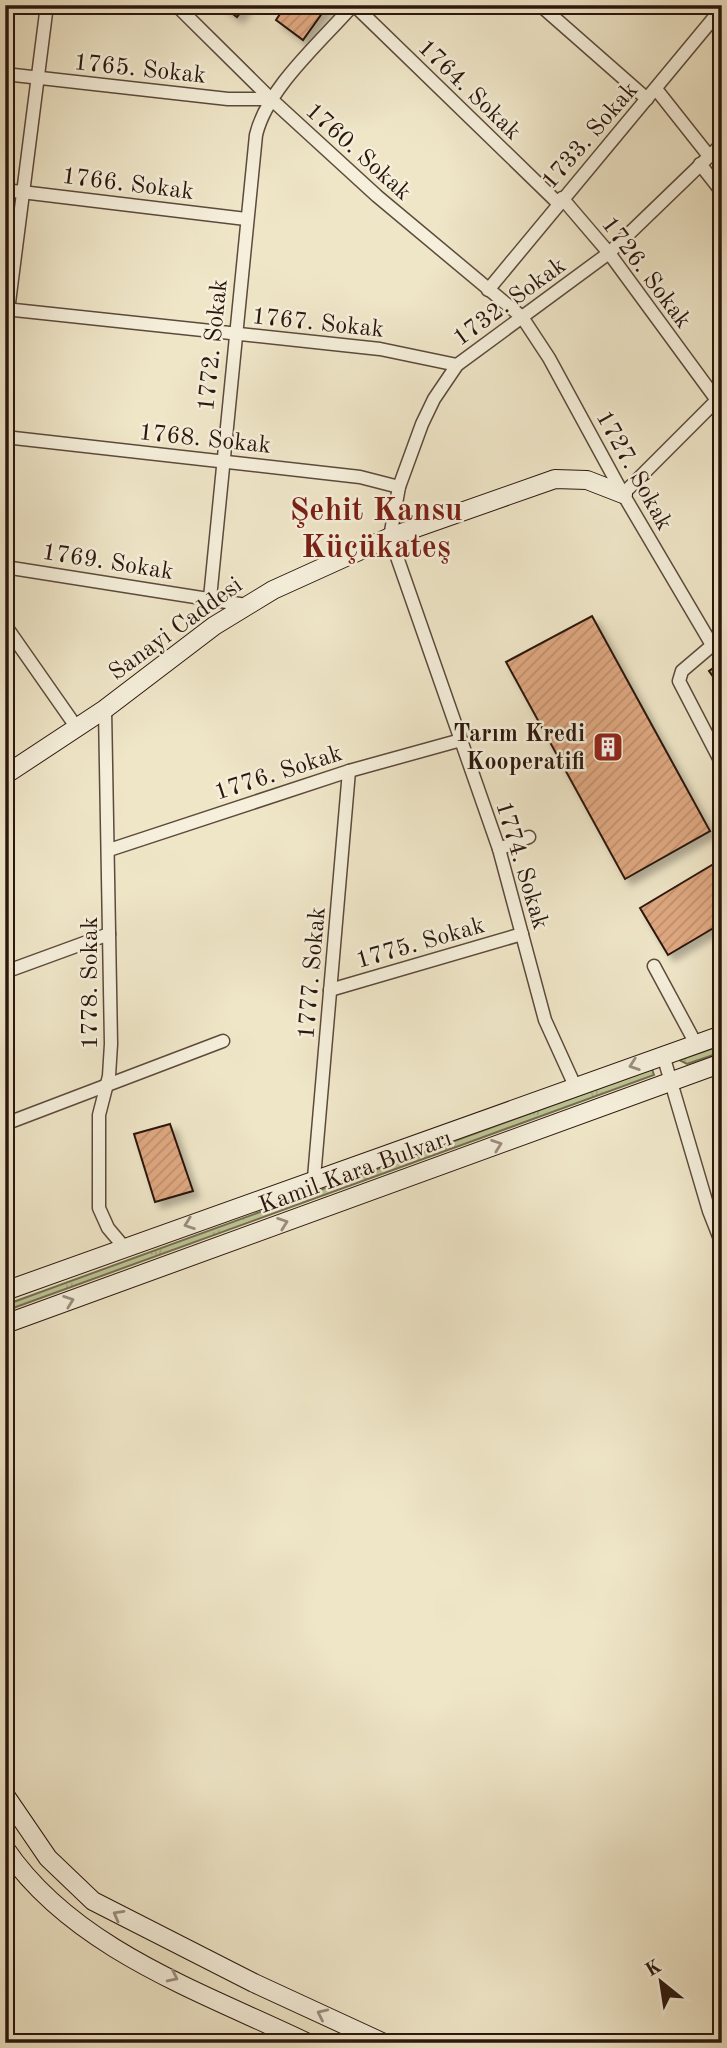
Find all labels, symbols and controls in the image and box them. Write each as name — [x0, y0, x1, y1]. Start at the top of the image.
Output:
street label: 1764. Sokak — [413, 36, 525, 145]
street label: 1765. Sokak — [73, 51, 207, 89]
street label: 1733. Sokak — [538, 78, 643, 194]
street label: 1760. Sokak — [300, 99, 415, 206]
street label: 1766. Sokak — [60, 165, 195, 205]
street label: 1726. Sokak — [596, 213, 695, 333]
street label: 1732. Sokak — [449, 254, 571, 351]
street label: 1772. Sokak — [195, 278, 233, 412]
street label: 1767. Sokak — [251, 305, 385, 343]
street label: 1727. Sokak — [591, 407, 676, 535]
street label: 1768. Sokak — [138, 421, 272, 459]
district label: Şehit Kansu Küçükateş — [290, 496, 463, 565]
street label: 1769. Sokak — [40, 541, 175, 585]
street label: Sanayi Caddesi — [105, 573, 247, 686]
place label: Tarım Kredi Kooperatifi — [453, 723, 585, 775]
building icon: Tarım Kredi Kooperatifi — [591, 730, 625, 764]
street label: 1776. Sokak — [212, 742, 345, 806]
street label: 1774. Sokak — [490, 799, 552, 933]
street label: 1777. Sokak — [295, 906, 331, 1040]
street label: 1775. Sokak — [353, 914, 488, 974]
street label: 1778. Sokak — [79, 917, 103, 1049]
one-way arrow — [629, 1057, 641, 1071]
street label: Kamil Kara Bulvarı — [256, 1127, 455, 1219]
one-way arrow — [491, 1139, 503, 1153]
one-way arrow — [184, 1216, 196, 1230]
one-way arrow — [277, 1217, 289, 1231]
one-way arrow — [63, 1295, 75, 1309]
one-way arrow — [112, 1910, 125, 1923]
north arrow — [626, 1946, 696, 2016]
text: K — [643, 1957, 665, 1981]
one-way arrow — [166, 1969, 178, 1983]
one-way arrow — [317, 2008, 329, 2022]

